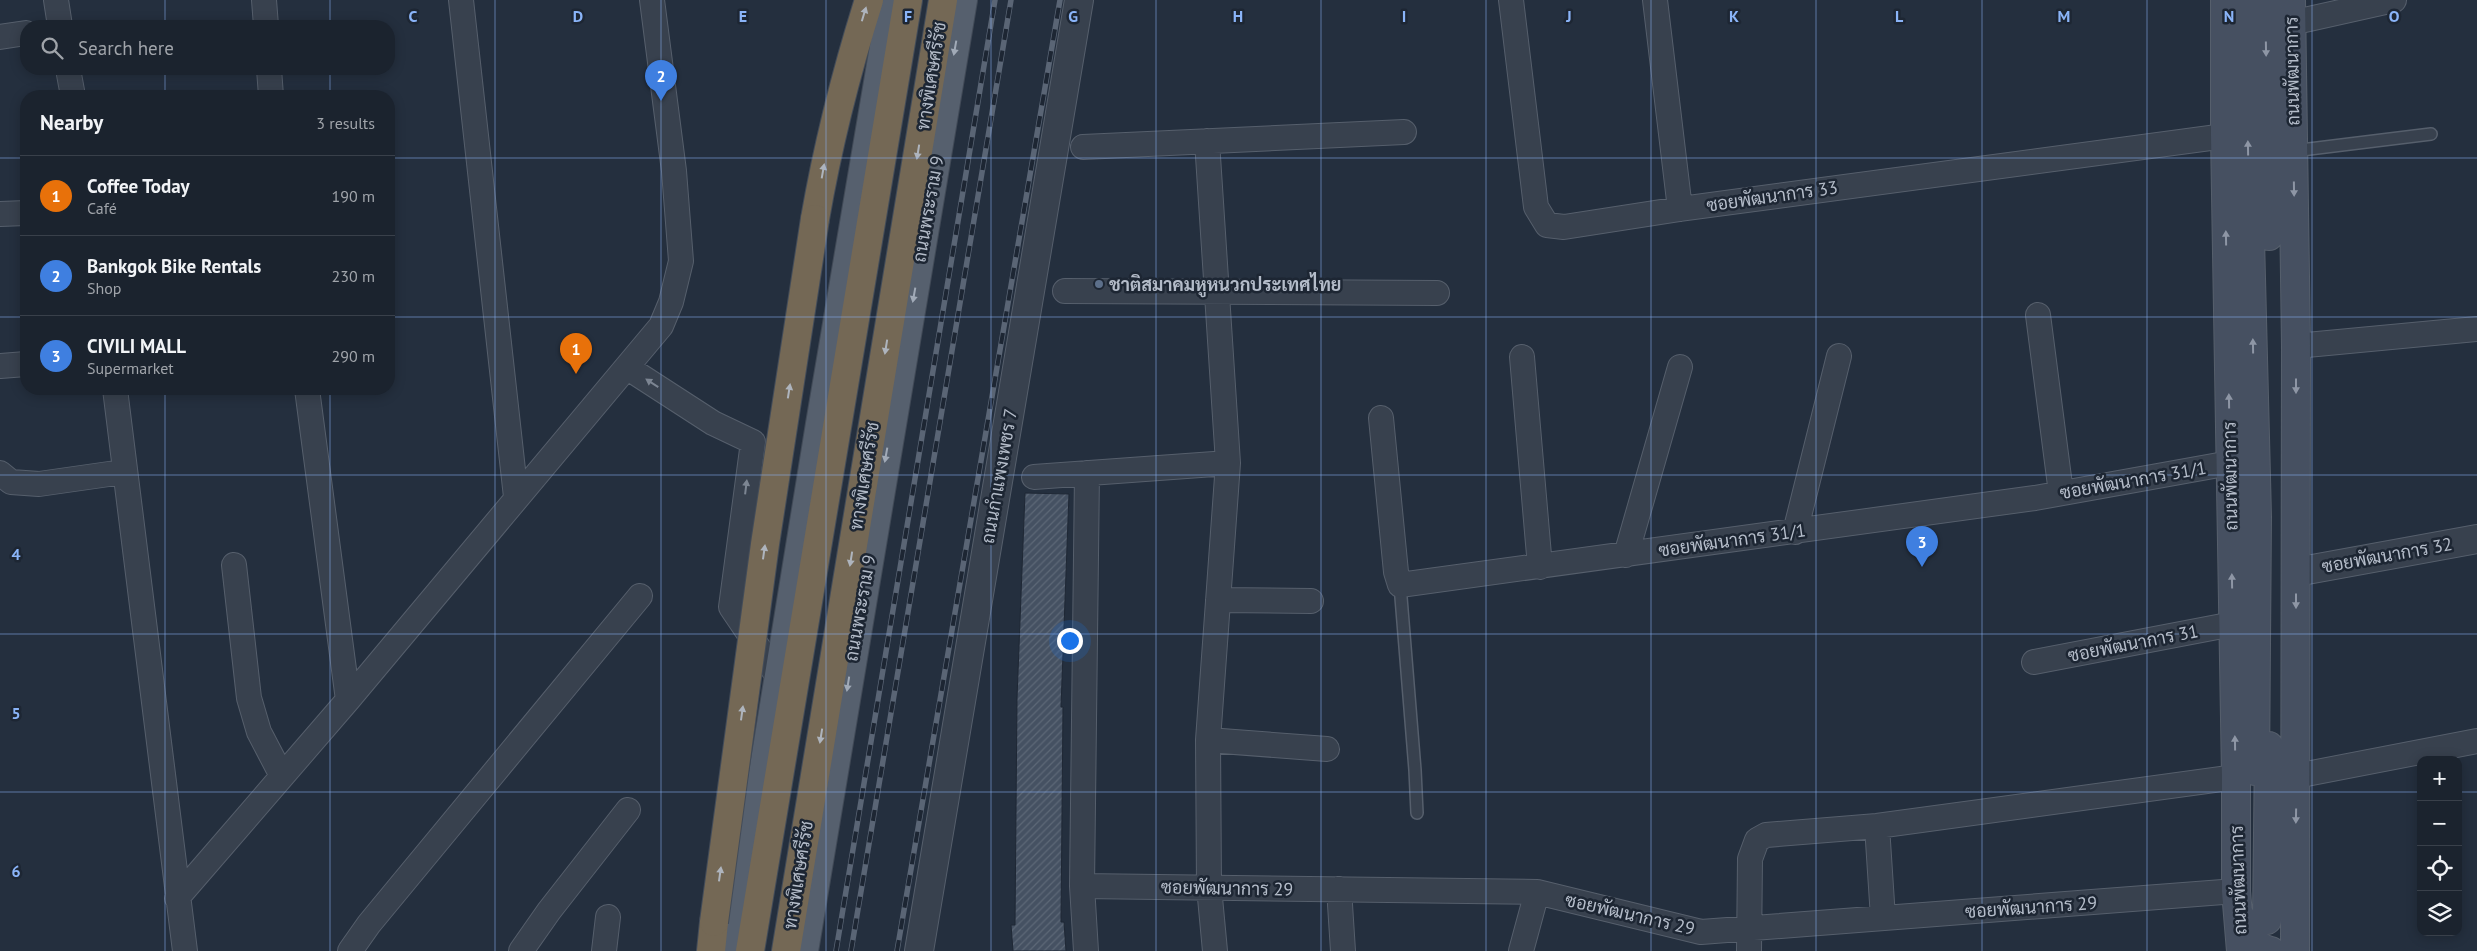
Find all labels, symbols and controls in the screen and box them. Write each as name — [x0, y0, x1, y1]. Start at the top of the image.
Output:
text: C — [409, 6, 418, 26]
text: D — [573, 6, 583, 26]
text: E — [739, 6, 747, 26]
one-way arrow — [861, 6, 869, 21]
text: F — [904, 6, 912, 26]
text: G — [1068, 6, 1078, 26]
text: H — [1233, 6, 1243, 26]
text: I — [1402, 6, 1406, 26]
text: J — [1565, 6, 1572, 26]
text: K — [1729, 6, 1739, 26]
text: L — [1895, 6, 1904, 26]
text: M — [2058, 6, 2070, 26]
text: N — [2224, 6, 2234, 26]
text: O — [2389, 6, 2400, 26]
street label: ถนนพัฒนาการ — [2280, 16, 2304, 126]
search box — [20, 20, 395, 75]
street label: ทางพิเศษศรีรัช — [910, 20, 951, 132]
icon: search — [38, 34, 66, 62]
text: Search here — [78, 36, 174, 60]
one-way arrow — [951, 40, 959, 56]
one-way arrow — [2262, 41, 2270, 57]
pin: 2 — [645, 60, 677, 101]
text: Nearby — [40, 109, 103, 136]
text: 3 results — [316, 113, 375, 133]
one-way arrow — [2243, 140, 2251, 156]
one-way arrow — [914, 144, 922, 160]
street label: ถนนพระราม 9 — [907, 154, 949, 264]
one-way arrow — [820, 163, 828, 179]
text: Coffee Today — [87, 174, 190, 198]
street label: ซอยพัฒนาการ 33 — [1705, 175, 1839, 217]
one-way arrow — [2290, 181, 2298, 197]
text: 1 — [51, 186, 61, 206]
text: 190 m — [332, 186, 375, 206]
text: Café — [87, 198, 117, 218]
one-way arrow — [2222, 230, 2230, 246]
text: Bankgok Bike Rentals — [87, 254, 261, 278]
text: 2 — [51, 266, 61, 286]
text: 230 m — [332, 266, 375, 286]
place label: ชาติสมาคมหูหนวกประเทศไทย — [1109, 272, 1341, 298]
text: Shop — [87, 278, 121, 298]
marker: ชาติสมาคมหูหนวกประเทศไทย — [1093, 278, 1105, 290]
one-way arrow — [909, 287, 917, 303]
pin: 1 — [560, 333, 592, 374]
text: CIVILI MALL — [87, 334, 186, 358]
one-way arrow — [2248, 338, 2256, 354]
one-way arrow — [881, 339, 889, 355]
text: 3 — [51, 346, 61, 366]
text: 290 m — [332, 346, 375, 366]
text: Supermarket — [87, 358, 174, 378]
one-way arrow — [2292, 378, 2300, 394]
one-way arrow — [645, 379, 659, 388]
one-way arrow — [785, 383, 793, 399]
one-way arrow — [2225, 393, 2233, 409]
street label: ถนนกำแพงเพชร 7 — [976, 407, 1022, 545]
street label: ทางพิเศษศรีรัช — [843, 420, 884, 532]
street label: ถนนพัฒนาการ — [2218, 421, 2242, 531]
one-way arrow — [882, 447, 890, 463]
street label: ซอยพัฒนาการ 31/1 — [2058, 456, 2208, 504]
one-way arrow — [743, 479, 751, 495]
street label: ซอยพัฒนาการ 31/1 — [1657, 518, 1807, 562]
pin: 3 — [1906, 526, 1938, 567]
street label: ซอยพัฒนาการ 32 — [2320, 532, 2454, 578]
one-way arrow — [760, 543, 768, 559]
text: 4 — [11, 544, 21, 564]
one-way arrow — [846, 551, 854, 567]
street label: ถนนพระราม 9 — [839, 553, 881, 663]
one-way arrow — [2228, 573, 2236, 589]
one-way arrow — [2292, 593, 2300, 609]
street label: ซอยพัฒนาการ 31 — [2066, 619, 2200, 667]
your location — [1057, 628, 1083, 654]
one-way arrow — [843, 676, 851, 692]
text: 5 — [11, 703, 21, 723]
one-way arrow — [739, 704, 747, 720]
one-way arrow — [817, 729, 825, 745]
one-way arrow — [2231, 735, 2239, 751]
map controls — [2417, 756, 2462, 936]
button: + — [2417, 756, 2462, 801]
button: − — [2417, 801, 2462, 846]
one-way arrow — [2292, 808, 2300, 824]
street label: ทางพิเศษศรีรัช — [777, 819, 818, 931]
street label: ถนนพัฒนาการ — [2225, 825, 2251, 935]
button: locate — [2417, 846, 2462, 891]
text: 6 — [11, 861, 21, 881]
one-way arrow — [717, 865, 725, 881]
street label: ซอยพัฒนาการ 29 — [1161, 875, 1293, 901]
street label: ซอยพัฒนาการ 29 — [1563, 888, 1697, 940]
street label: ซอยพัฒนาการ 29 — [1964, 891, 2098, 923]
button: layers — [2417, 891, 2462, 936]

